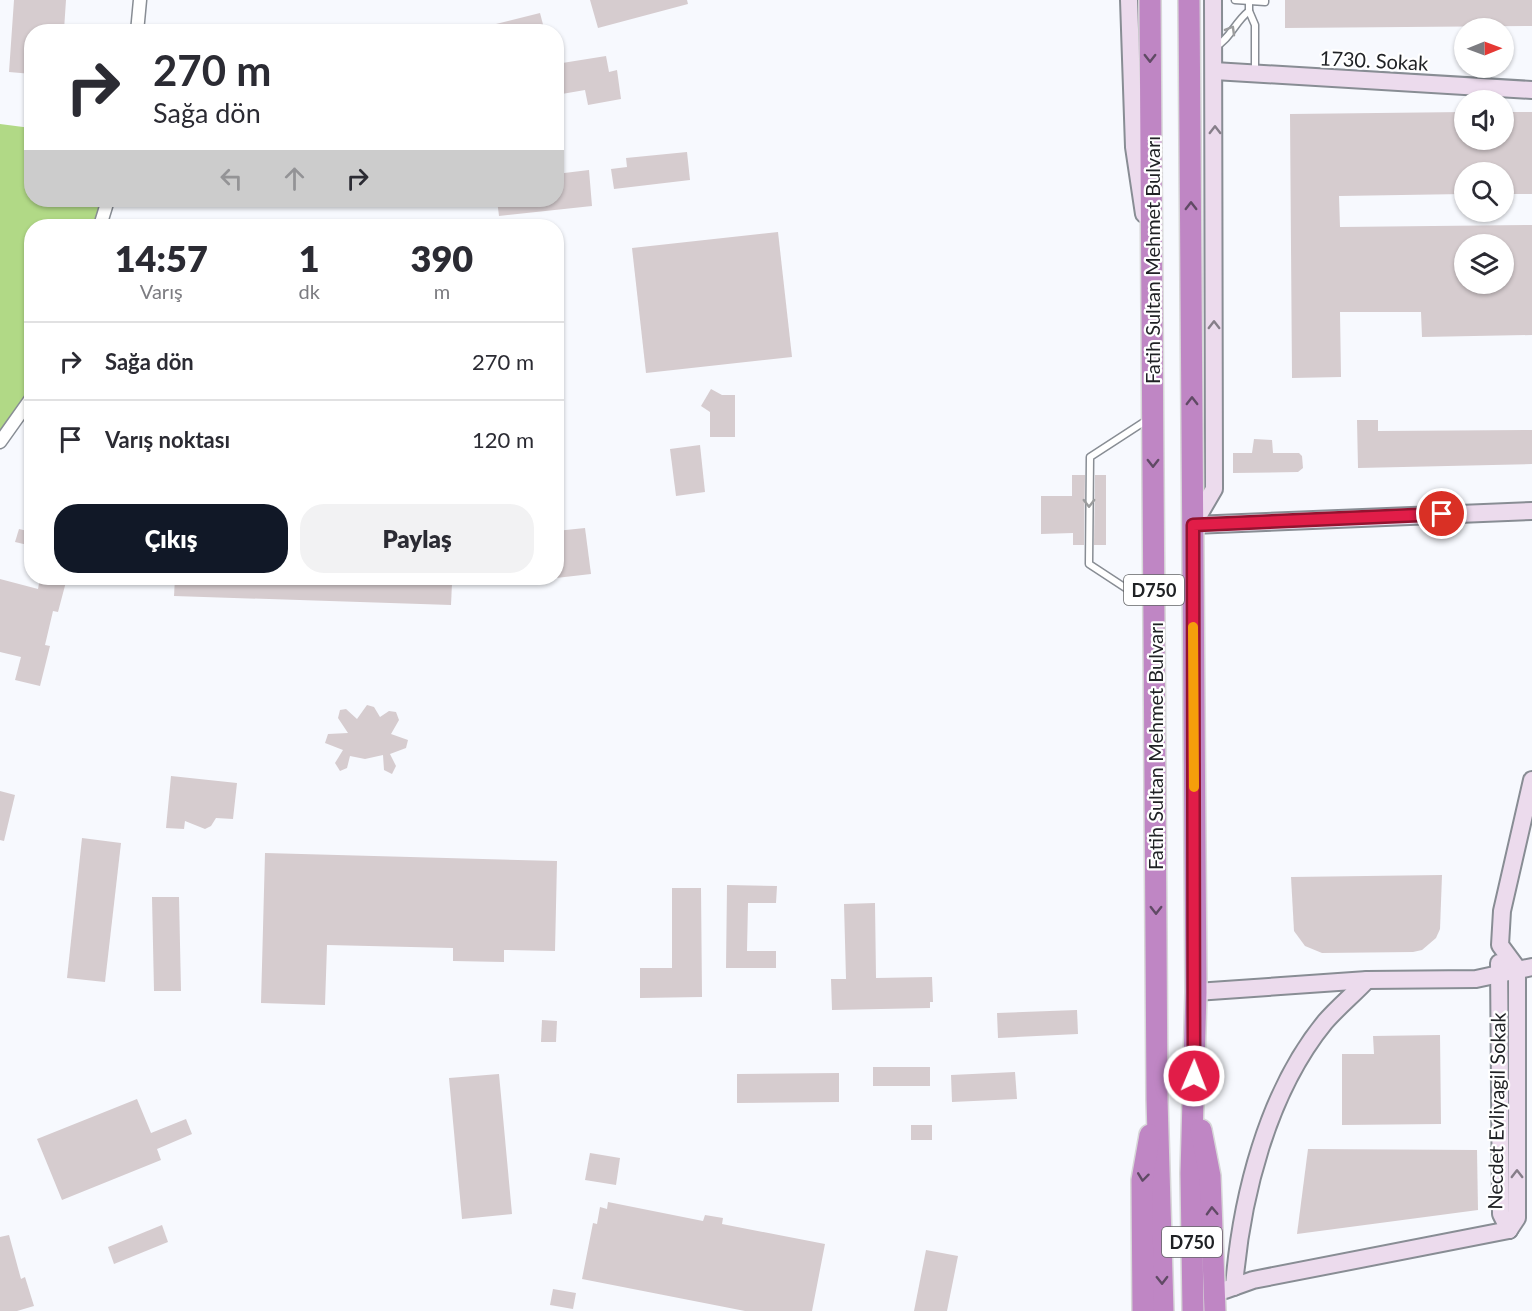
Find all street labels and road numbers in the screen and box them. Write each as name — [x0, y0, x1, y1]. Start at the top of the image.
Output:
street label: 1730. Sokak — [1319, 45, 1430, 75]
street label: Fatih Sultan Mehmet Bulvarı — [1140, 136, 1164, 384]
road number: D750 — [1124, 575, 1184, 605]
street label: Fatih Sultan Mehmet Bulvarı — [1143, 622, 1167, 870]
street label: Necdet Evliyagil Sokak — [1482, 1011, 1510, 1210]
road number: D750 — [1162, 1227, 1222, 1257]

